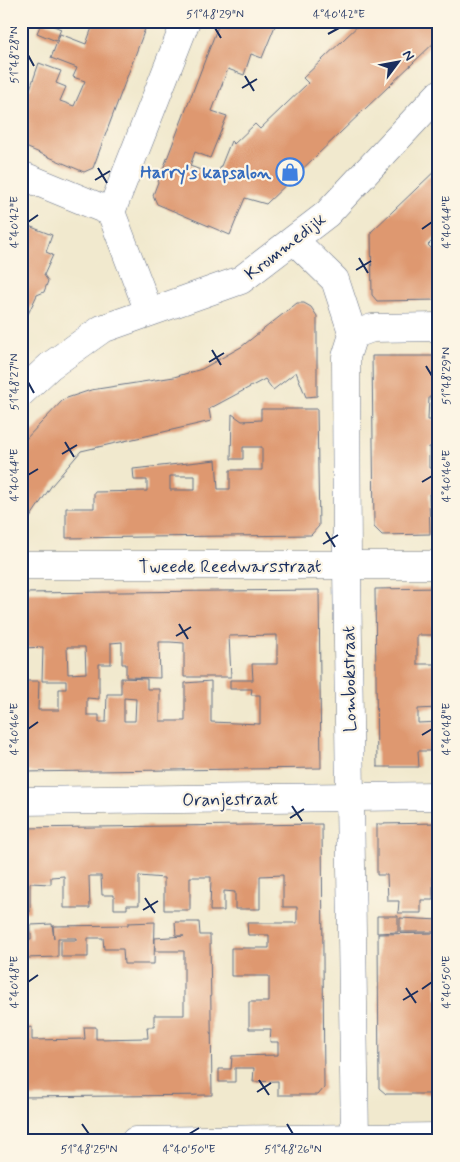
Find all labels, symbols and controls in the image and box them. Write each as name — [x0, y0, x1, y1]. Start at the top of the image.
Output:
text: 51°48'29"N — [186, 7, 244, 23]
text: 4°40'42"E — [313, 7, 365, 23]
text: 51°48'28"N — [7, 26, 23, 84]
north arrow — [372, 38, 422, 88]
text: N — [398, 47, 418, 64]
shop icon: Harry's kapsalon — [275, 157, 305, 187]
place label: Harry's kapsalon — [140, 161, 272, 185]
text: 4°40'44"E — [439, 195, 455, 249]
text: 4°40'42"E — [7, 196, 23, 248]
street label: Krommedijk — [240, 208, 331, 286]
text: 51°48'29"N — [439, 347, 455, 405]
text: 51°48'27"N — [7, 354, 23, 410]
text: 4°40'44"E — [7, 448, 23, 502]
text: 4°40'46"E — [439, 450, 455, 502]
street label: Tweede Reedwarsstraat — [138, 555, 322, 579]
street label: Lombokstraat — [337, 625, 363, 732]
text: 4°40'46"E — [7, 703, 23, 755]
text: 4°40'48"E — [439, 703, 455, 755]
street label: Oranjestraat — [182, 787, 278, 813]
text: 4°40'48"E — [7, 956, 23, 1008]
text: 4°40'50"E — [439, 956, 455, 1008]
text: 51°48'25"N — [60, 1142, 118, 1158]
text: 4°40'50"E — [163, 1142, 215, 1158]
text: 51°48'26"N — [264, 1142, 322, 1158]

